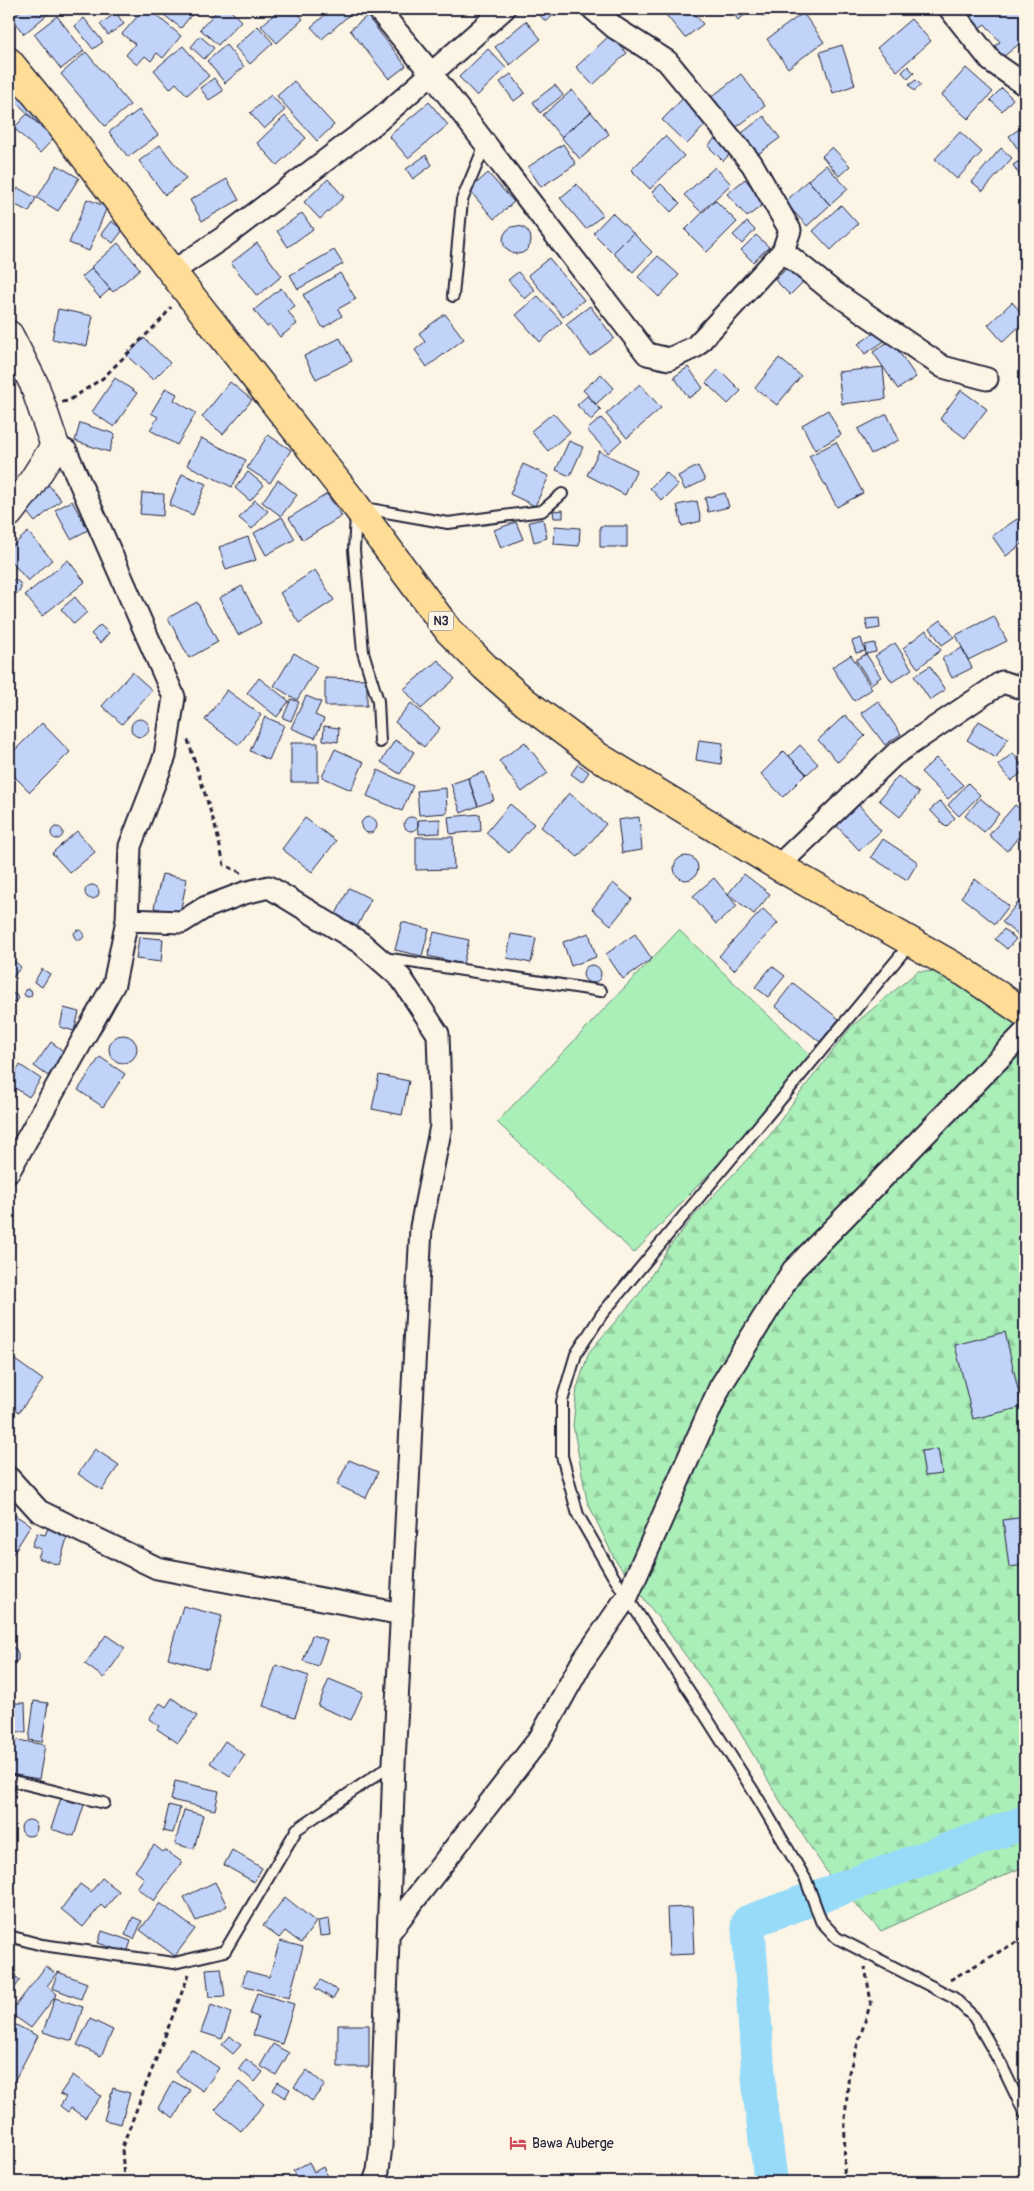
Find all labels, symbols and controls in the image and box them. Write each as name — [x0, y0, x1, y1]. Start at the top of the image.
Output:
road number: N3 — [428, 612, 454, 630]
hotel icon: Bawa Auberge — [508, 2133, 528, 2153]
place label: Bawa Auberge — [532, 2135, 614, 2152]

